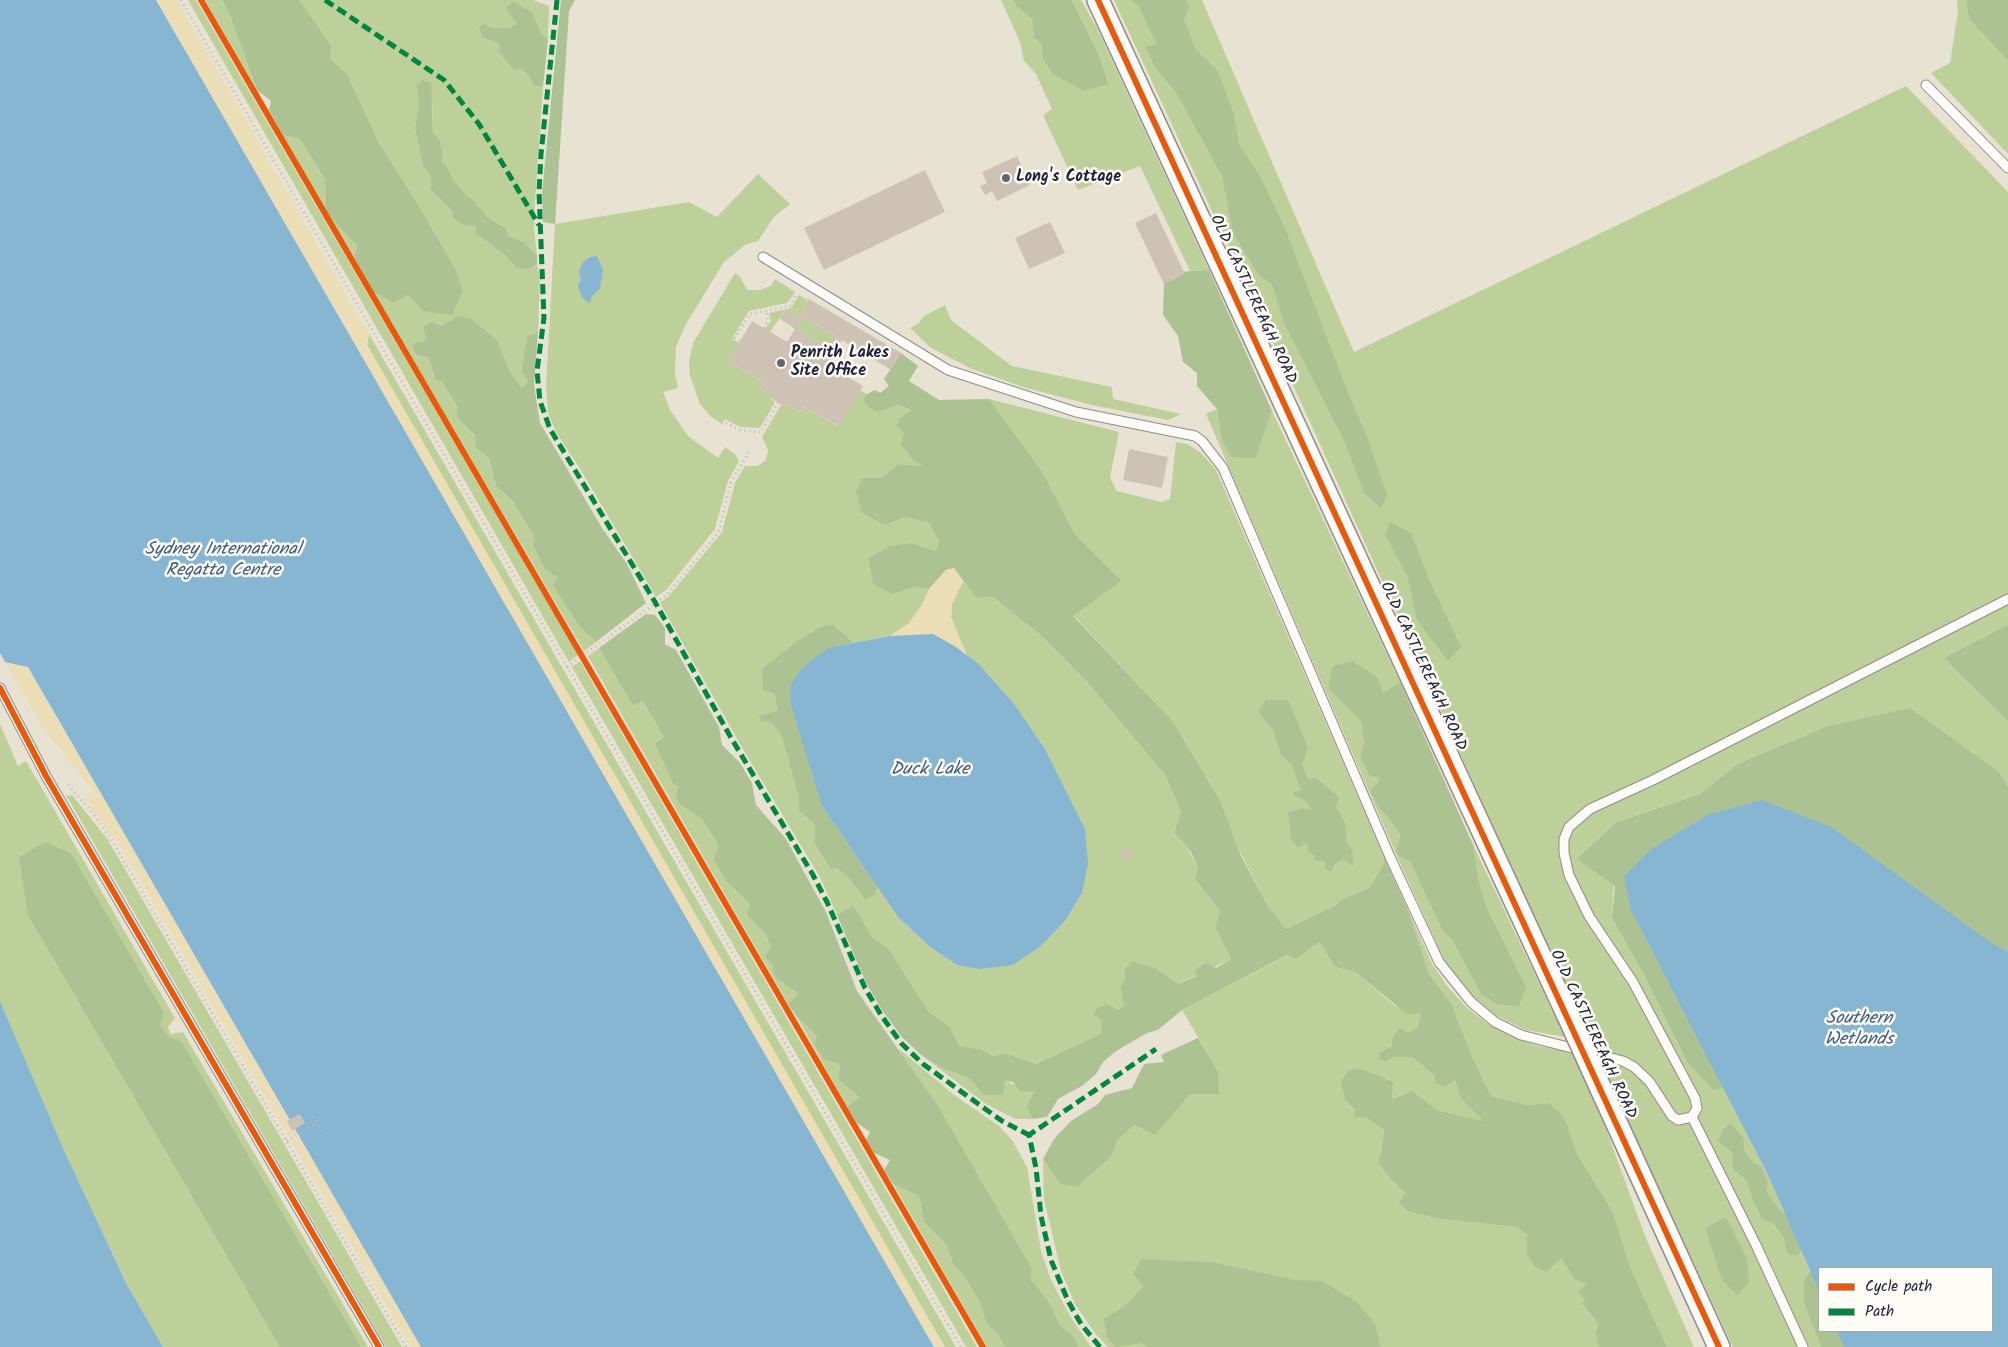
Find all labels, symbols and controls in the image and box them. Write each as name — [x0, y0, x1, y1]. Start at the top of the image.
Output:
place label: Long's Cottage — [1016, 168, 1121, 188]
marker: Long's Cottage — [1000, 172, 1012, 184]
street label: OLD CASTLEREAGH ROAD — [1204, 212, 1300, 388]
place label: Penrith Lakes Site Office — [791, 344, 889, 382]
marker: Penrith Lakes Site Office — [775, 357, 787, 369]
water label: Sydney International Regatta Centre — [145, 540, 301, 582]
street label: OLD CASTLEREAGH ROAD — [1374, 579, 1470, 755]
water label: Duck Lake — [891, 760, 969, 782]
street label: OLD CASTLEREAGH ROAD — [1544, 947, 1640, 1123]
water label: Southern Wetlands — [1825, 1009, 1893, 1052]
legend — [1818, 1267, 1993, 1332]
text: Cycle path — [1865, 1275, 1932, 1299]
text: Path — [1865, 1300, 1894, 1324]

